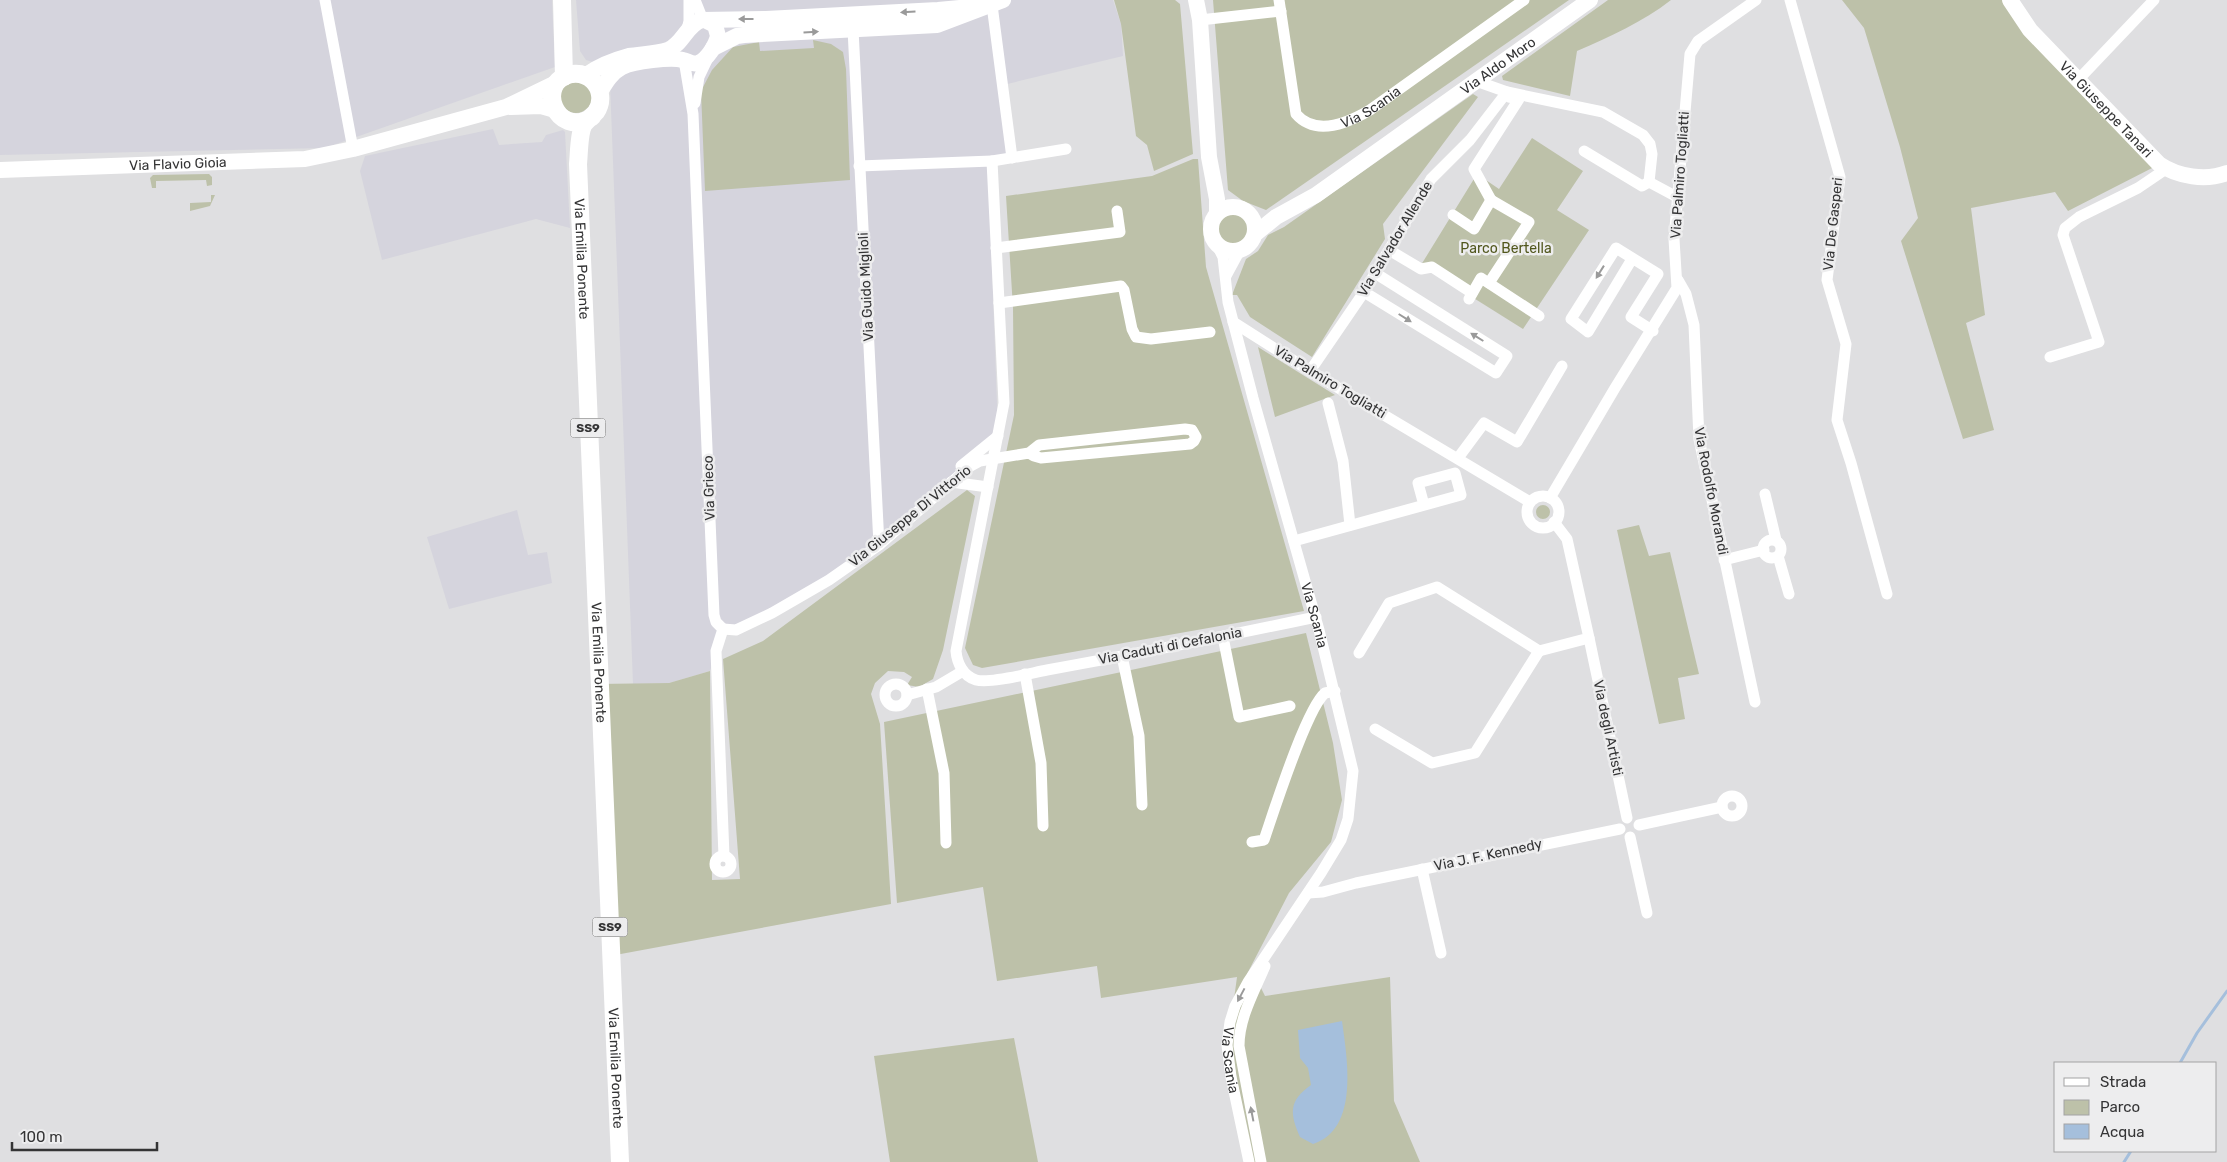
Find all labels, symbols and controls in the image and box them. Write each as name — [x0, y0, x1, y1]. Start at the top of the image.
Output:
one-way arrow — [900, 8, 916, 16]
one-way arrow — [738, 15, 754, 23]
one-way arrow — [804, 27, 820, 35]
street label: Via Aldo Moro — [1457, 33, 1539, 98]
street label: Via Giuseppe Tanari — [2056, 57, 2156, 161]
street label: Via Scania — [1338, 82, 1404, 131]
street label: Via Palmiro Togliatti — [1667, 111, 1693, 239]
street label: Via Flavio Gioia — [129, 153, 227, 174]
street label: Via De Gasperi — [1820, 176, 1846, 272]
street label: Via Salvador Allende — [1354, 178, 1436, 300]
street label: Via Emilia Ponente — [571, 198, 593, 320]
street label: Via Guido Miglioli — [855, 232, 877, 342]
park label: Parco Bertella — [1460, 240, 1552, 257]
one-way arrow — [1596, 266, 1605, 279]
one-way arrow — [1399, 313, 1412, 322]
one-way arrow — [1470, 333, 1483, 342]
street label: Via Palmiro Togliatti — [1271, 342, 1389, 422]
road number: SS9 — [570, 418, 606, 438]
street label: Via Rodolfo Morandi — [1690, 426, 1732, 556]
street label: Via Grieco — [699, 455, 719, 521]
street label: Via Giuseppe Di Vittorio — [845, 461, 975, 571]
street label: Via Scania — [1297, 580, 1332, 650]
street label: Via Emilia Ponente — [588, 602, 610, 723]
street label: Via Caduti di Cefalonia — [1097, 624, 1243, 668]
street label: Via degli Artisti — [1590, 678, 1626, 778]
street label: Via J. F. Kennedy — [1432, 835, 1544, 875]
road number: SS9 — [592, 918, 628, 936]
one-way arrow — [1237, 988, 1245, 1002]
street label: Via Emilia Ponente — [605, 1007, 627, 1129]
street label: Via Scania — [1218, 1025, 1243, 1095]
legend — [2054, 1062, 2217, 1152]
text: Strada — [2100, 1073, 2146, 1091]
text: Parco — [2100, 1098, 2140, 1116]
one-way arrow — [1248, 1106, 1256, 1122]
scale bar — [12, 1120, 158, 1152]
text: Acqua — [2100, 1123, 2145, 1141]
text: 100 m — [20, 1128, 62, 1146]

